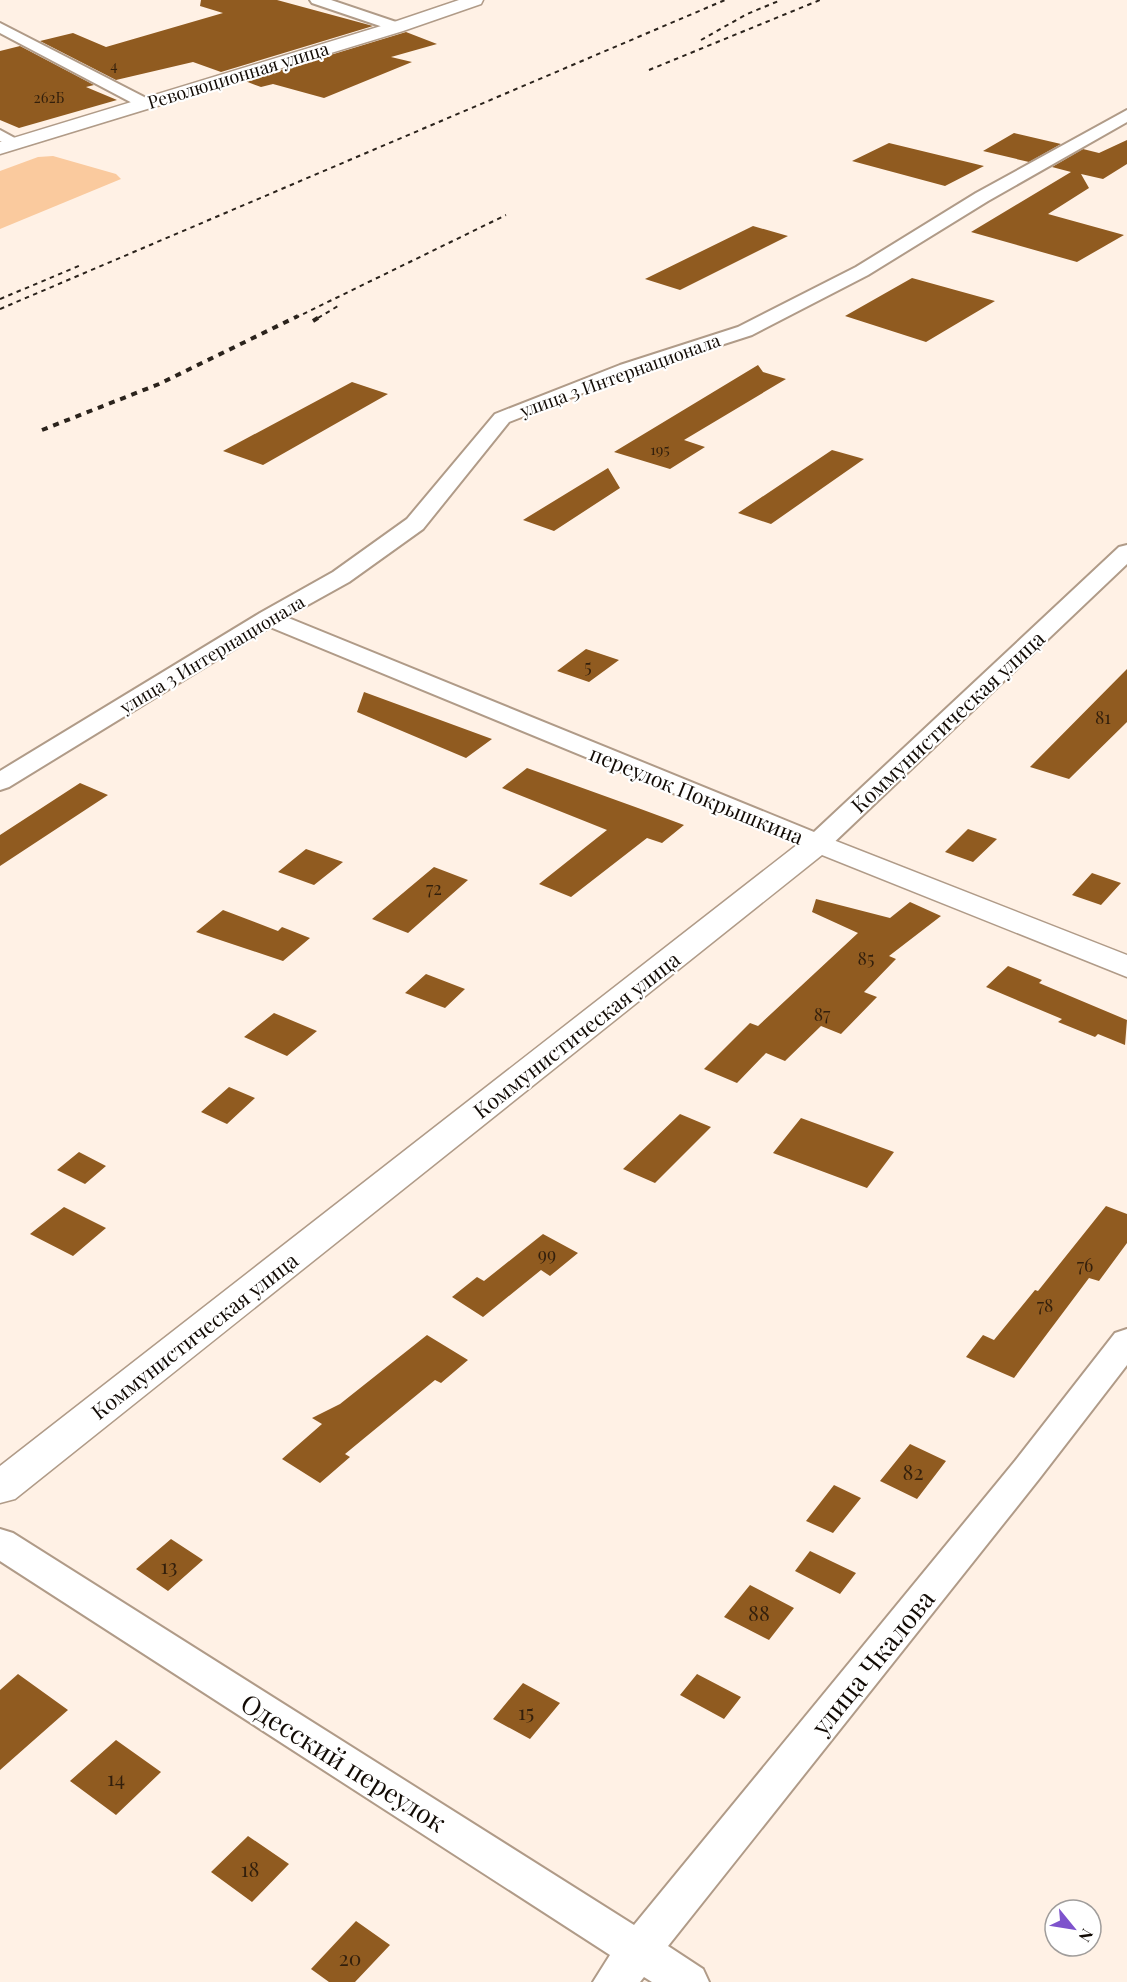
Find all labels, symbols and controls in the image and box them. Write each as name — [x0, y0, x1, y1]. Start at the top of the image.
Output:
street label: Революционная улица — [145, 36, 331, 114]
house number: 4 — [110, 55, 118, 75]
house number: 262Б — [33, 87, 65, 107]
street label: улица 3 Интернационала — [516, 328, 723, 423]
house number: 195 — [650, 439, 670, 459]
street label: улица 3 Интернационала — [114, 589, 309, 719]
street label: Коммунистическая улица — [844, 623, 1050, 818]
house number: 5 — [584, 654, 592, 678]
house number: 81 — [1095, 705, 1111, 729]
street label: переулок Покрышкина — [586, 738, 809, 850]
house number: 72 — [426, 876, 442, 900]
street label: Коммунистическая улица — [467, 944, 686, 1124]
house number: 85 — [858, 946, 874, 970]
house number: 87 — [814, 1002, 831, 1026]
house number: 99 — [538, 1242, 556, 1266]
street label: Коммунистическая улица — [85, 1245, 304, 1425]
house number: 76 — [1077, 1253, 1093, 1277]
house number: 78 — [1037, 1293, 1053, 1317]
house number: 82 — [903, 1457, 923, 1485]
house number: 13 — [161, 1551, 177, 1579]
street label: улица Чкалова — [802, 1582, 942, 1743]
house number: 88 — [748, 1598, 770, 1626]
street label: Одесский переулок — [235, 1685, 453, 1839]
house number: 15 — [518, 1697, 534, 1725]
house number: 14 — [107, 1763, 125, 1791]
house number: 18 — [241, 1854, 259, 1882]
north arrow — [1043, 1898, 1103, 1958]
text: N — [1074, 1925, 1098, 1946]
house number: 20 — [339, 1943, 361, 1971]

